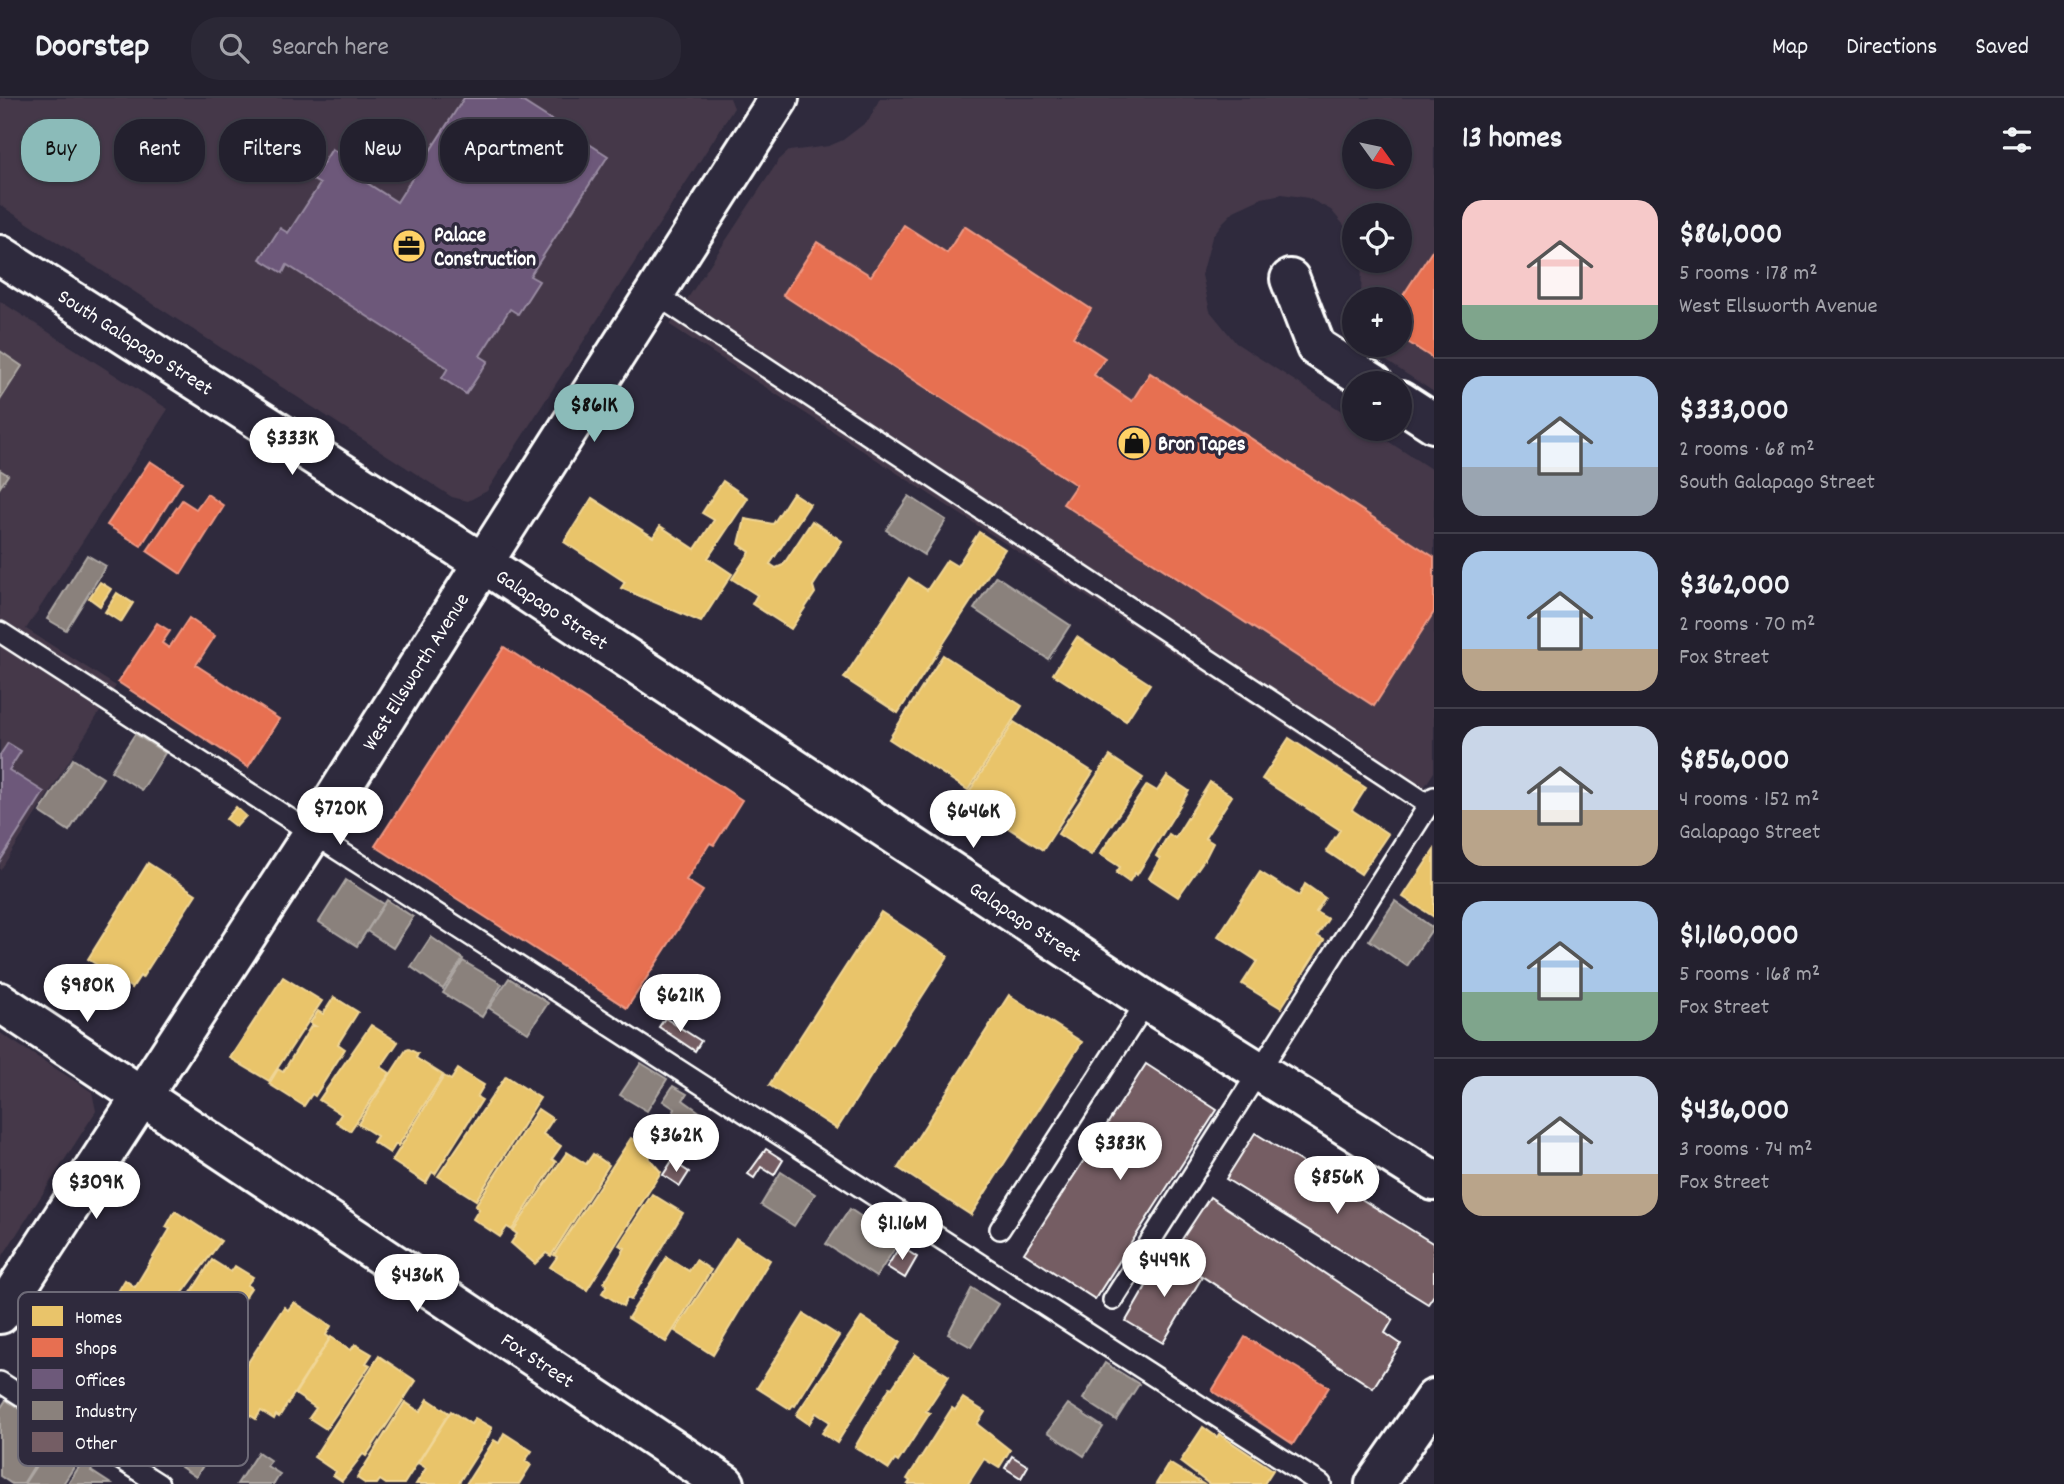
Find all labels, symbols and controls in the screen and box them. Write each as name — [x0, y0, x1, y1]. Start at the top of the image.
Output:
search box — [191, 17, 681, 80]
text: Doorstep — [35, 25, 149, 72]
icon: search — [215, 29, 253, 67]
text: Search here — [271, 30, 389, 67]
text: Map — [1772, 31, 1808, 65]
text: Directions — [1846, 31, 1937, 65]
text: Saved — [1975, 31, 2029, 65]
chip: Buy — [21, 119, 100, 182]
chip: Rent — [114, 119, 205, 182]
chip: Filters — [219, 119, 326, 182]
chip: New — [340, 119, 426, 182]
chip: Apartment — [440, 119, 588, 182]
north arrow — [1342, 119, 1412, 189]
map controls — [1342, 119, 1412, 441]
text: 13 homes — [1462, 119, 1562, 162]
icon: filters — [1998, 121, 2036, 159]
button: locate — [1342, 203, 1412, 273]
text: $861,000 — [1679, 215, 1782, 258]
place label: Palace Construction — [434, 222, 536, 276]
office icon: Palace Construction — [390, 227, 428, 265]
icon: home — [1518, 228, 1602, 312]
text: 5 rooms · 178 m² — [1679, 258, 1818, 291]
street label: South Galapago Street — [51, 283, 218, 405]
button: + — [1342, 287, 1412, 357]
text: West Ellsworth Avenue — [1679, 291, 1878, 324]
button: − — [1342, 371, 1412, 441]
pin: $861K — [545, 384, 643, 444]
text: $861K — [570, 390, 618, 423]
text: $333,000 — [1679, 391, 1789, 434]
icon: home — [1518, 404, 1602, 488]
pin: $333K — [243, 418, 341, 477]
text: $333K — [266, 423, 318, 456]
shop icon: Bron Tapes — [1115, 424, 1153, 462]
place label: Bron Tapes — [1158, 431, 1246, 461]
text: 2 rooms · 68 m² — [1679, 434, 1815, 467]
text: South Galapago Street — [1679, 467, 1875, 500]
street label: Galapago Street — [489, 563, 613, 660]
text: $362,000 — [1679, 566, 1790, 609]
icon: home — [1518, 579, 1602, 663]
street label: West Ellsworth Avenue — [356, 588, 478, 758]
text: 2 rooms · 70 m² — [1679, 609, 1815, 642]
text: Fox Street — [1679, 642, 1769, 675]
text: $856,000 — [1679, 741, 1790, 784]
icon: home — [1518, 754, 1602, 838]
text: 4 rooms · 152 m² — [1679, 784, 1819, 817]
pin: $720K — [291, 788, 389, 847]
pin: $646K — [924, 790, 1022, 850]
text: $720K — [313, 793, 367, 826]
text: $646K — [946, 796, 1000, 829]
text: Galapago Street — [1679, 817, 1821, 850]
street label: Galapago Street — [962, 875, 1087, 972]
text: $1,160,000 — [1679, 916, 1799, 959]
icon: home — [1518, 929, 1602, 1013]
text: 5 rooms · 168 m² — [1679, 959, 1820, 992]
pin: $980K — [38, 964, 136, 1024]
text: $980K — [60, 970, 114, 1003]
pin: $621K — [631, 974, 729, 1034]
text: $621K — [656, 980, 704, 1013]
text: Fox Street — [1679, 992, 1769, 1025]
text: $436,000 — [1679, 1091, 1789, 1134]
icon: home — [1518, 1104, 1602, 1188]
pin: $362K — [627, 1114, 725, 1174]
text: $362K — [649, 1120, 703, 1153]
pin: $383K — [1071, 1122, 1169, 1182]
text: $383K — [1094, 1128, 1146, 1161]
text: 3 rooms · 74 m² — [1679, 1134, 1813, 1167]
pin: $856K — [1288, 1156, 1386, 1216]
pin: $309K — [47, 1162, 145, 1221]
text: $856K — [1310, 1162, 1364, 1195]
text: $309K — [68, 1167, 124, 1200]
text: Fox Street — [1679, 1167, 1769, 1200]
pin: $1.16M — [845, 1202, 959, 1262]
text: $1.16M — [877, 1208, 927, 1241]
pin: $449K — [1115, 1240, 1213, 1299]
text: $449K — [1138, 1245, 1190, 1278]
pin: $436K — [368, 1254, 466, 1314]
text: $436K — [390, 1260, 444, 1293]
legend — [18, 1292, 248, 1466]
text: Homes — [75, 1306, 123, 1333]
street label: Fox Street — [494, 1327, 579, 1398]
text: Shops — [75, 1337, 117, 1364]
text: Offices — [75, 1369, 126, 1396]
text: Industry — [75, 1400, 137, 1427]
text: Other — [75, 1432, 117, 1459]

